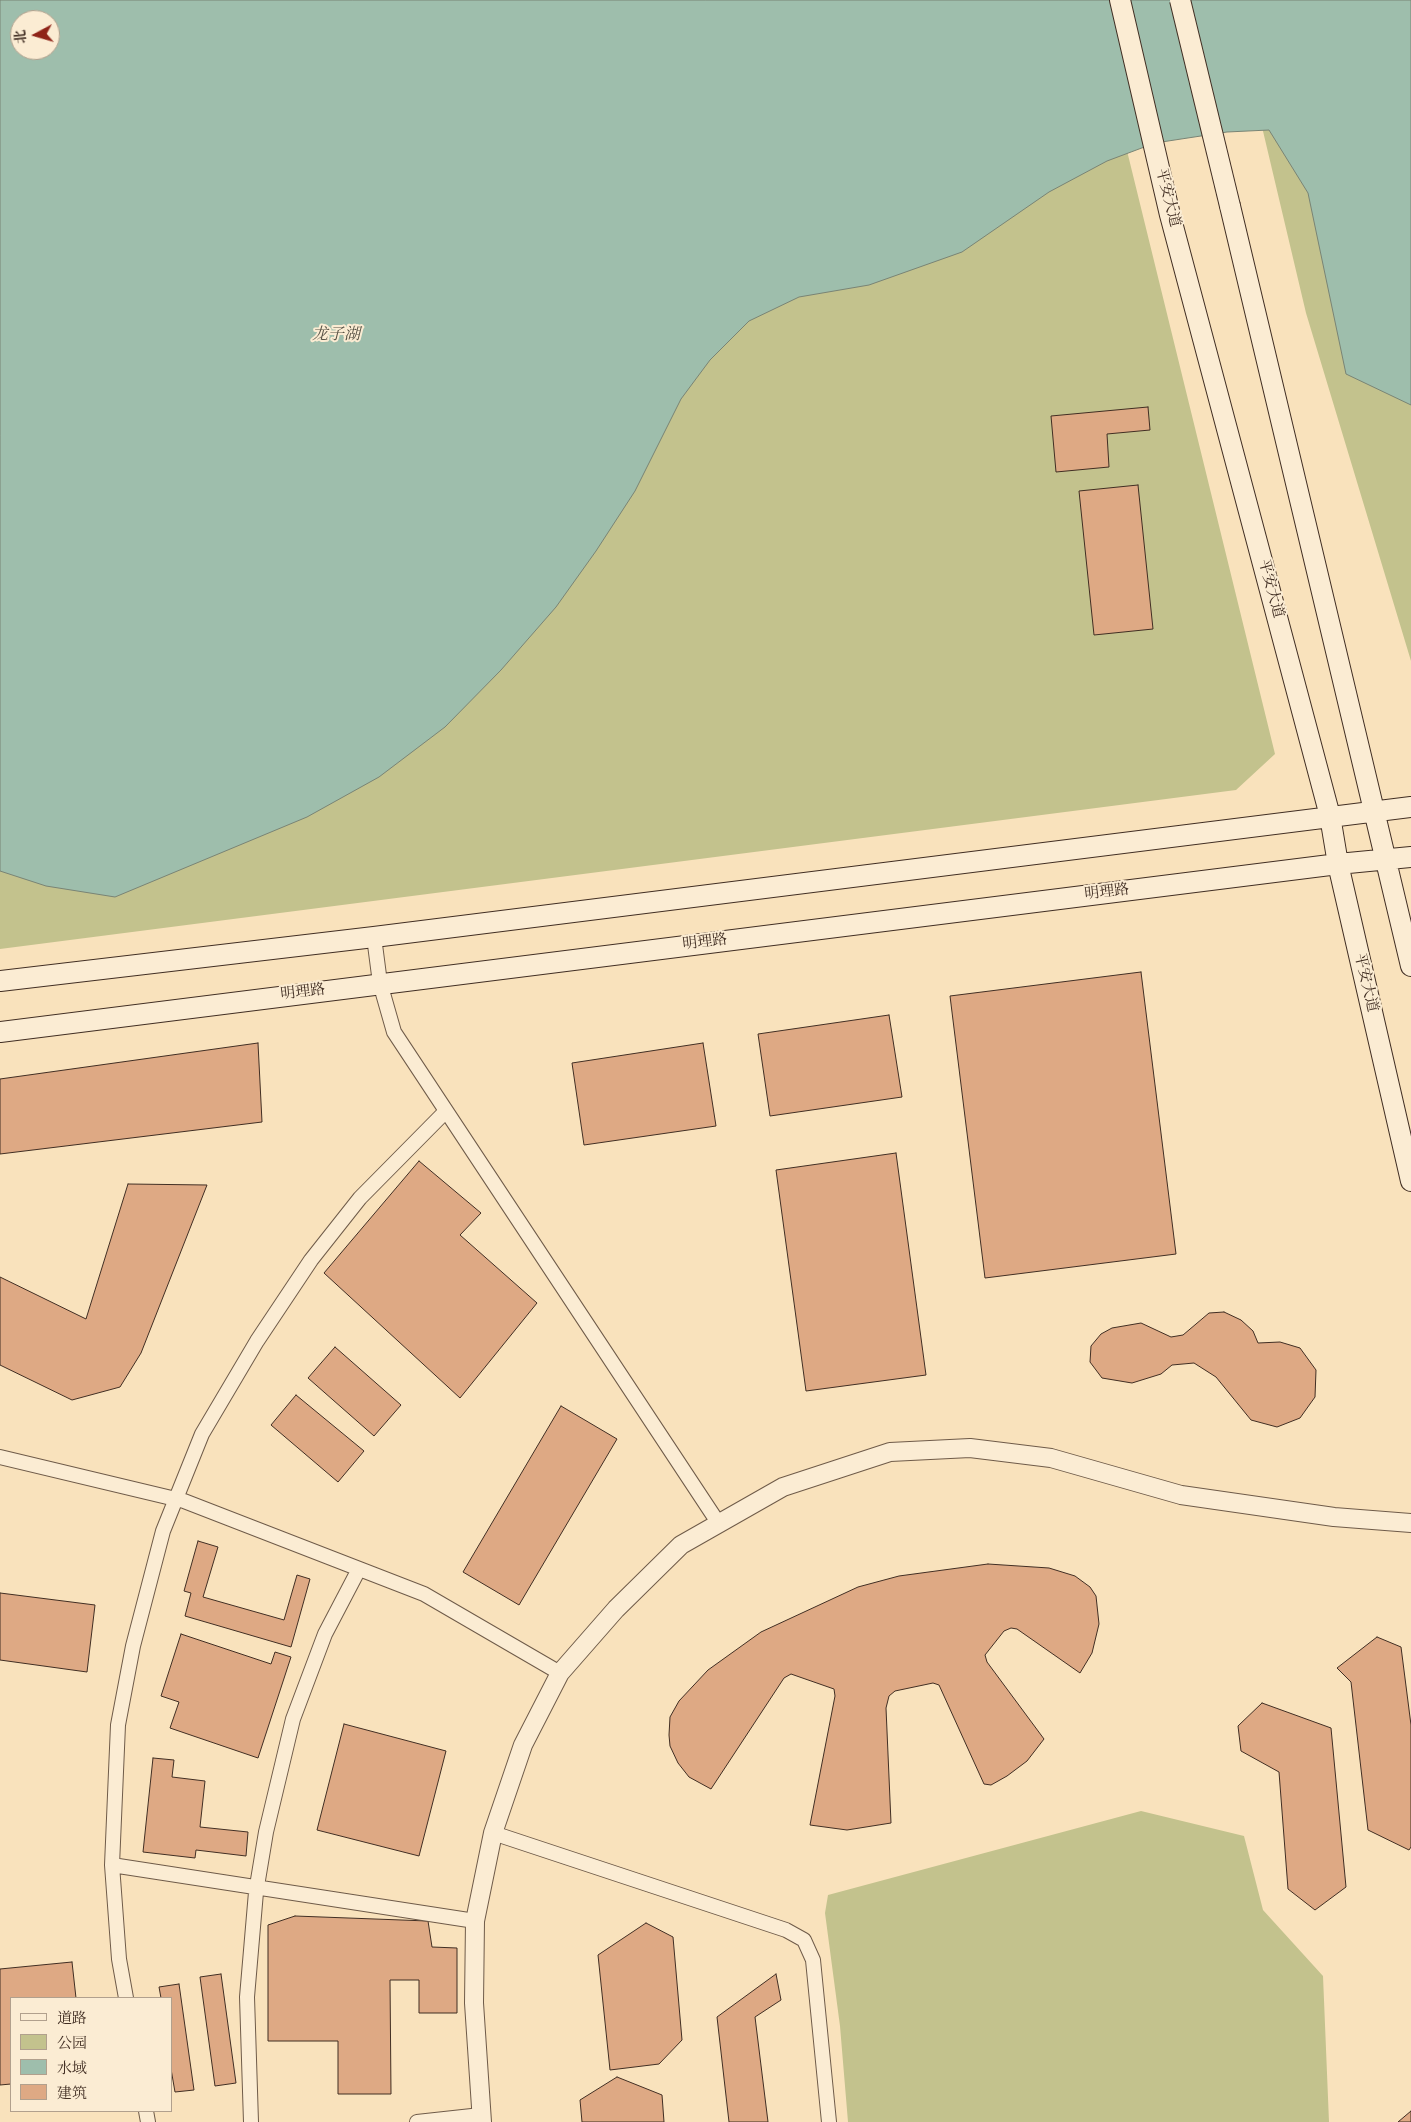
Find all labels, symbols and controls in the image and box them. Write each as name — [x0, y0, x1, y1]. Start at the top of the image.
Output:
north arrow — [10, 10, 60, 60]
text: 北 — [11, 29, 31, 44]
street label: 平安大道 — [1151, 167, 1183, 229]
water label: 龙子湖 — [312, 326, 360, 346]
street label: 平安大道 — [1254, 558, 1286, 620]
street label: 明理路 — [1084, 881, 1130, 905]
street label: 明理路 — [682, 931, 728, 955]
street label: 平安大道 — [1349, 952, 1381, 1014]
street label: 明理路 — [280, 981, 326, 1005]
legend — [10, 1997, 172, 2112]
text: 道路 — [57, 2009, 87, 2028]
text: 公园 — [57, 2034, 87, 2053]
text: 水域 — [57, 2059, 87, 2078]
text: 建筑 — [57, 2084, 87, 2103]

